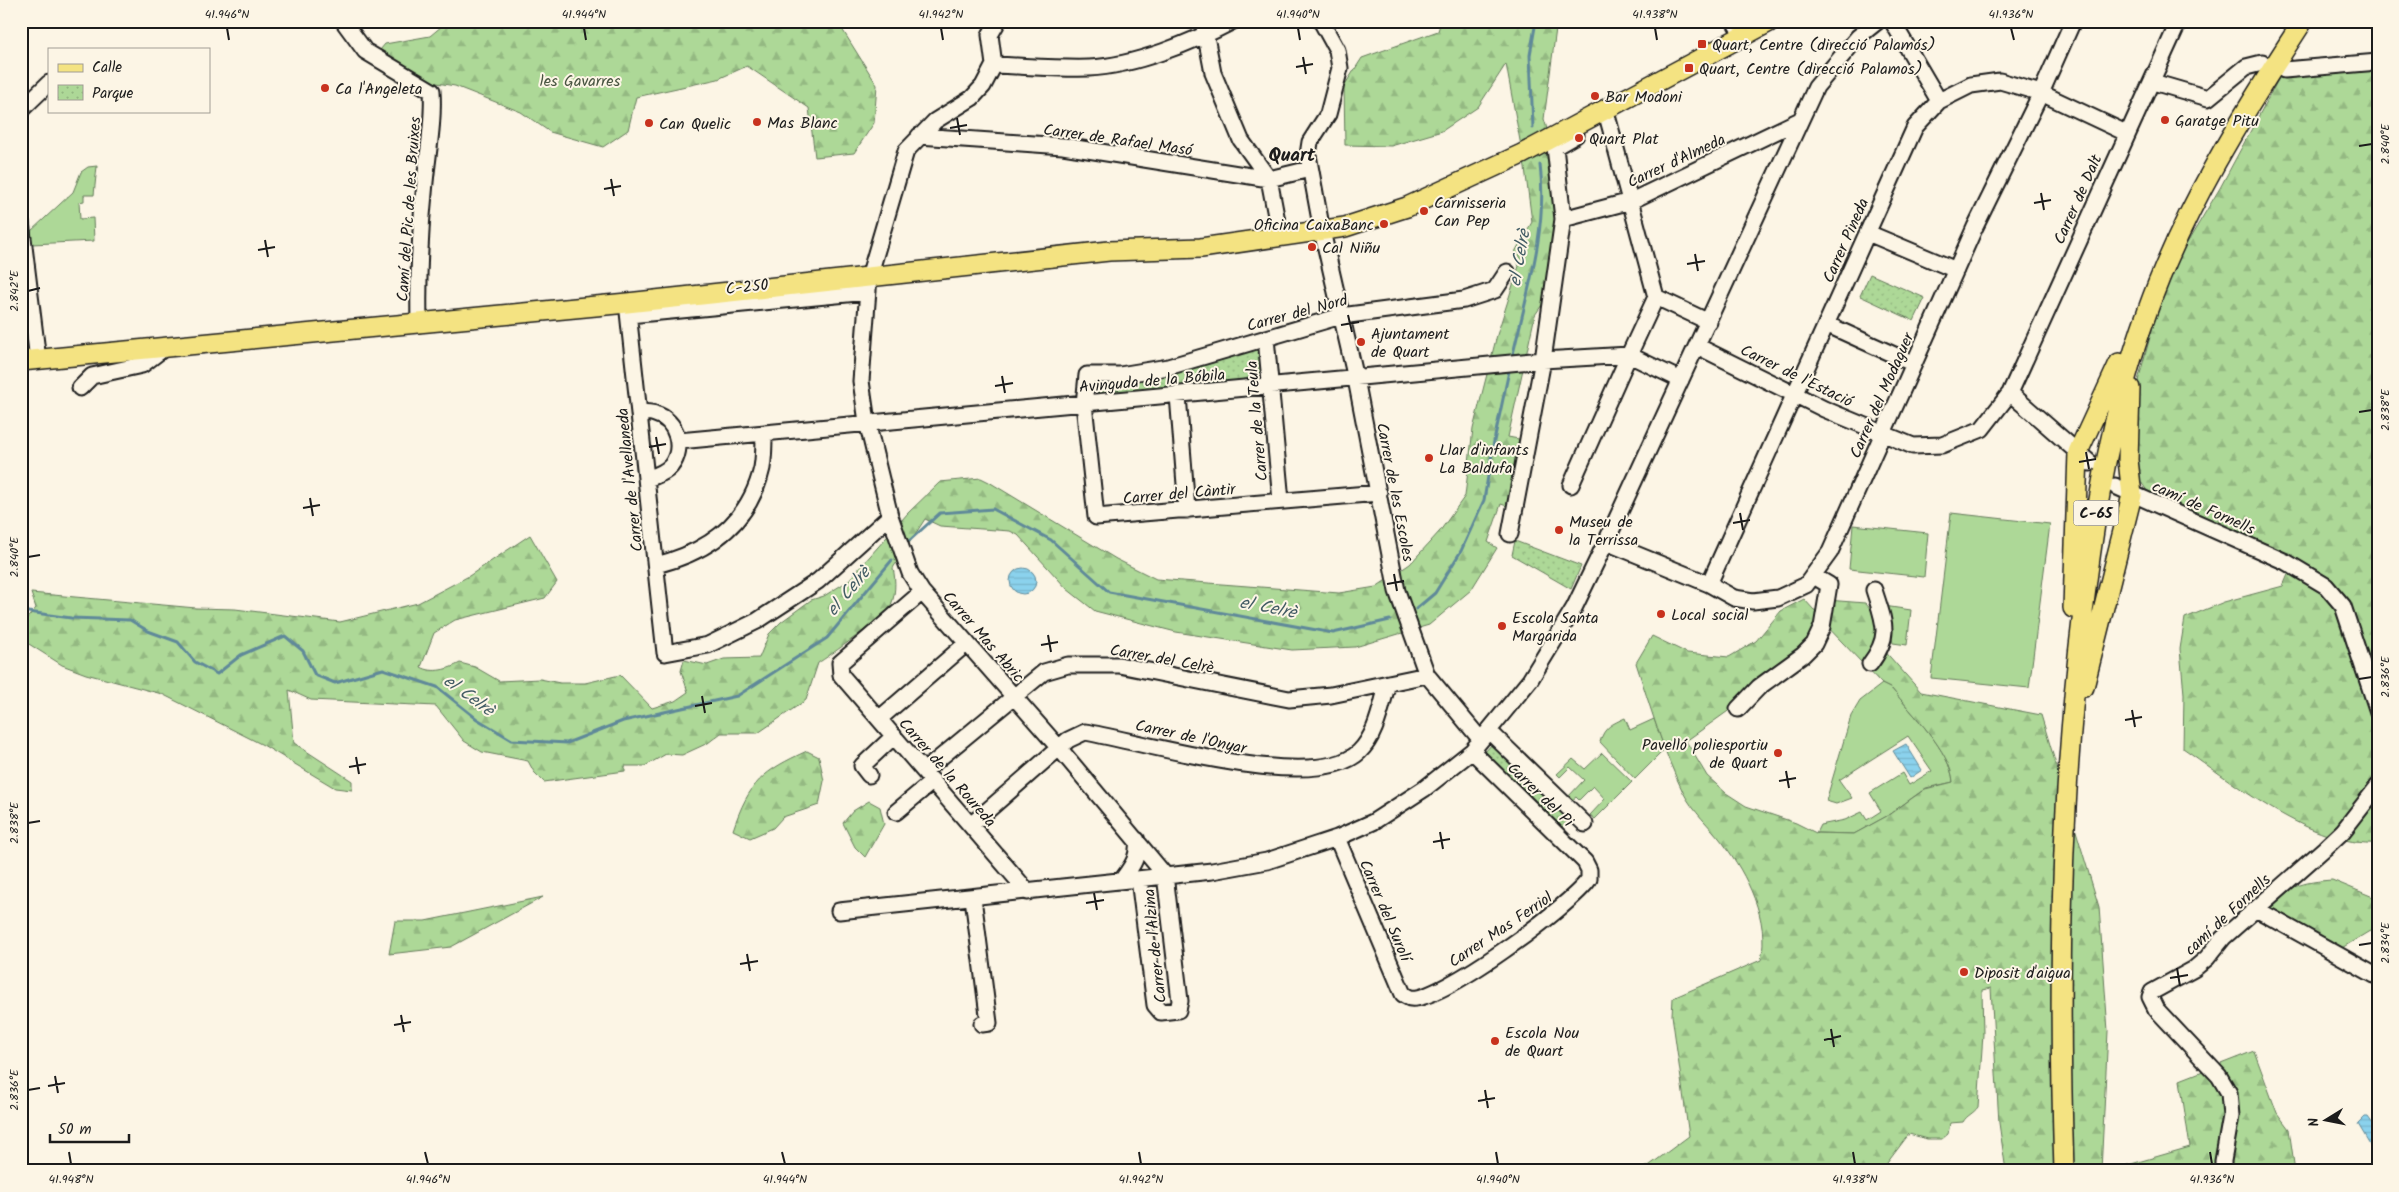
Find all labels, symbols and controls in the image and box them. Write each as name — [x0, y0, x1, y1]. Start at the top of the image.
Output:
text: 41.946°N — [205, 5, 249, 24]
text: 41.944°N — [562, 5, 606, 24]
text: 41.942°N — [919, 5, 963, 24]
text: 41.940°N — [1276, 5, 1320, 24]
text: 41.938°N — [1632, 5, 1678, 24]
text: 41.936°N — [1989, 5, 2033, 24]
place label: Quart, Centre (direcció Palamós) — [1712, 33, 1936, 58]
marker: Quart, Centre (direcció Palamós) — [1696, 38, 1708, 50]
legend — [48, 48, 210, 112]
text: Calle — [92, 56, 122, 80]
place label: Quart, Centre (direcció Palamos) — [1699, 57, 1923, 82]
marker: Quart, Centre (direcció Palamos) — [1683, 62, 1695, 74]
park label: les Gavarres — [540, 69, 620, 94]
place label: Ca l'Angeleta — [335, 77, 423, 102]
text: Parque — [92, 82, 133, 106]
marker: Ca l'Angeleta — [319, 82, 331, 94]
place label: Bar Modoni — [1605, 85, 1683, 110]
marker: Bar Modoni — [1589, 90, 1601, 102]
place label: Garatge Pitu — [2175, 109, 2259, 134]
place label: Mas Blanc — [767, 111, 838, 136]
place label: Can Quelic — [659, 112, 731, 137]
marker: Garatge Pitu — [2159, 114, 2171, 126]
street label: Camí del Pic de les Bruixes — [391, 116, 428, 302]
marker: Mas Blanc — [751, 116, 763, 128]
marker: Can Quelic — [643, 117, 655, 129]
street label: Carrer de Rafael Masó — [1042, 118, 1195, 163]
text: 2.840°E — [2376, 123, 2395, 164]
place label: Quart Plat — [1589, 127, 1659, 152]
street label: Carrer d'Almeda — [1623, 128, 1730, 195]
marker: Quart Plat — [1573, 132, 1585, 144]
district label: Quart — [1269, 141, 1316, 171]
street label: Carrer de Dalt — [2047, 150, 2110, 249]
place label: Carnisseria Can Pep — [1434, 191, 1506, 234]
street label: Carrer Pineda — [1817, 194, 1876, 287]
marker: Carnisseria Can Pep — [1418, 205, 1430, 217]
place label: Oficina CaixaBanc — [1254, 213, 1374, 238]
marker: Oficina CaixaBanc — [1378, 218, 1390, 230]
water label: el Celrè — [1501, 226, 1540, 289]
place label: Cal Niñu — [1322, 236, 1381, 261]
marker: Cal Niñu — [1306, 241, 1318, 253]
text: 2.842°E — [5, 269, 24, 312]
street label: C-250 — [725, 273, 770, 302]
street label: Carrer del Nord — [1244, 288, 1352, 339]
place label: Ajuntament de Quart — [1371, 322, 1450, 365]
street label: Carrer del Modaguer — [1843, 327, 1922, 462]
marker: Ajuntament de Quart — [1355, 336, 1367, 348]
street label: Carrer de l'Estació — [1736, 338, 1858, 415]
street label: Carrer de la Teula — [1240, 360, 1275, 482]
street label: Avinguda de la Bóbila — [1078, 363, 1226, 400]
text: 2.838°E — [2376, 388, 2395, 431]
street label: Carrer de l'Avellaneda — [610, 407, 650, 553]
street label: Carrer de les Escoles — [1369, 421, 1420, 564]
place label: Llar d'infants La Baldufa — [1439, 438, 1529, 481]
marker: Llar d'infants La Baldufa — [1423, 452, 1435, 464]
street label: camí de Fornells — [2148, 474, 2259, 542]
street label: Carrer del Càntir — [1122, 477, 1238, 512]
road number: C-65 — [2074, 500, 2118, 526]
place label: Museu de la Terrissa — [1569, 510, 1638, 553]
marker: Museu de la Terrissa — [1553, 524, 1565, 536]
text: 2.840°E — [5, 536, 24, 577]
water label: el Celrè — [820, 559, 880, 623]
street label: Carrer Mas Abric — [936, 586, 1030, 688]
water label: el Celrè — [1237, 589, 1300, 629]
place label: Local social — [1671, 603, 1748, 628]
place label: Escola Santa Margarida — [1512, 606, 1599, 649]
marker: Local social — [1655, 608, 1667, 620]
marker: Escola Santa Margarida — [1496, 620, 1508, 632]
street label: Carrer del Celrè — [1108, 638, 1216, 681]
text: 2.836°E — [2376, 655, 2395, 698]
water label: el Celrè — [437, 668, 501, 726]
street label: Carrer de la Roureda — [892, 713, 1002, 833]
street label: Carrer de l'Onyar — [1133, 713, 1250, 762]
place label: Pavelló poliesportiu de Quart — [1642, 733, 1769, 776]
marker: Pavelló poliesportiu de Quart — [1772, 747, 1784, 759]
street label: Carrer del Pi — [1501, 757, 1580, 834]
text: 2.838°E — [5, 801, 24, 844]
street label: Carrer del Surolí — [1352, 856, 1418, 967]
street label: camí de Fornells — [2179, 868, 2277, 962]
street label: Carrer Mas Ferriol — [1444, 886, 1558, 974]
street label: Carrer de l'Alzina — [1137, 887, 1174, 1004]
text: 2.834°E — [2376, 921, 2395, 964]
place label: Diposit d'aigua — [1974, 961, 2071, 986]
marker: Diposit d'aigua — [1958, 966, 1970, 978]
place label: Escola Nou de Quart — [1505, 1021, 1579, 1064]
marker: Escola Nou de Quart — [1489, 1035, 1501, 1047]
text: 2.836°E — [5, 1068, 24, 1111]
north arrow — [2302, 1094, 2352, 1144]
scale bar — [50, 1112, 129, 1144]
text: N — [2303, 1116, 2326, 1128]
text: 50 m — [58, 1118, 92, 1142]
text: 41.948°N — [48, 1170, 94, 1189]
text: 41.946°N — [406, 1170, 450, 1189]
text: 41.944°N — [763, 1170, 807, 1189]
text: 41.942°N — [1119, 1170, 1163, 1189]
text: 41.940°N — [1476, 1170, 1520, 1189]
text: 41.938°N — [1832, 1170, 1878, 1189]
text: 41.936°N — [2190, 1170, 2234, 1189]

